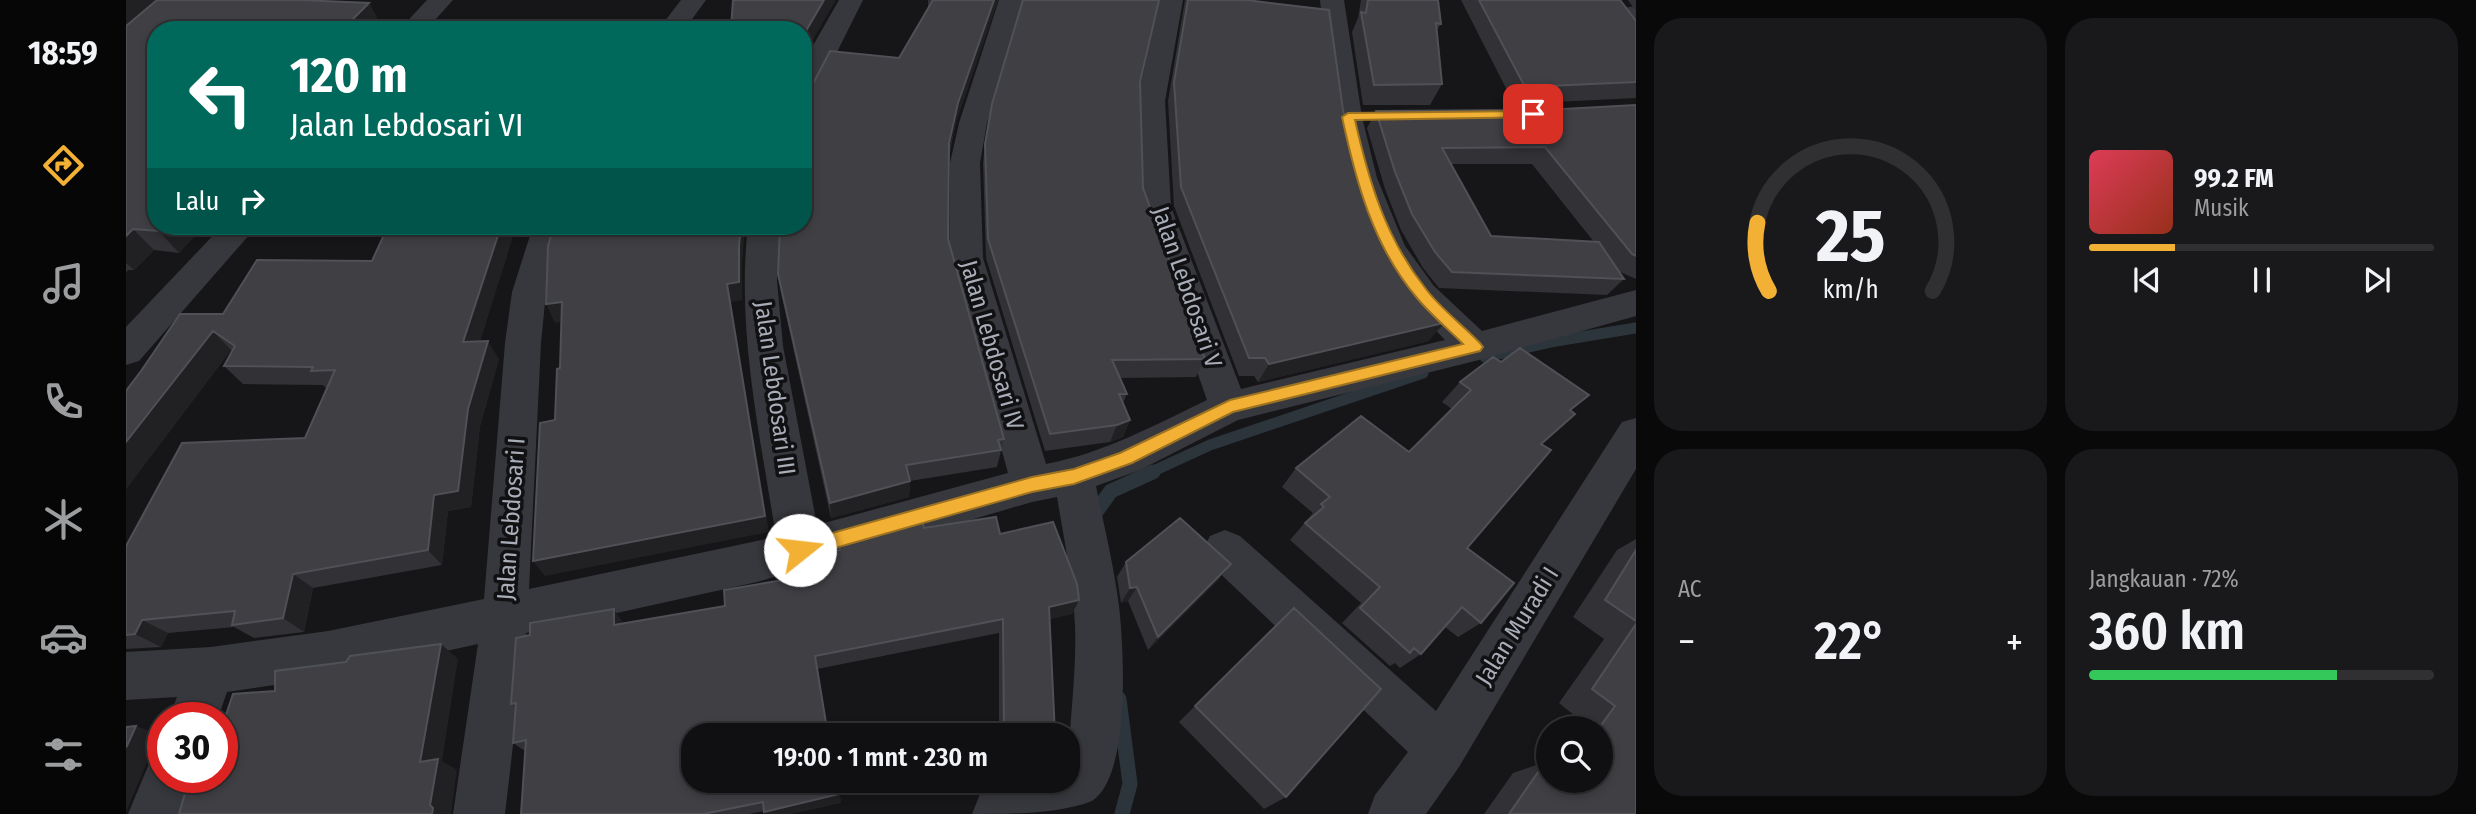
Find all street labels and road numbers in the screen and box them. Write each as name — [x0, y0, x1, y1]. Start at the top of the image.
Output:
street label: Jalan Lebdosari V — [1146, 203, 1228, 372]
street label: Jalan Lebdosari IV — [954, 257, 1030, 434]
street label: Jalan Lebdosari III — [749, 299, 801, 477]
street label: Jalan Lebdosari I — [491, 437, 531, 601]
street label: Jalan Muradi I — [1470, 562, 1564, 690]

